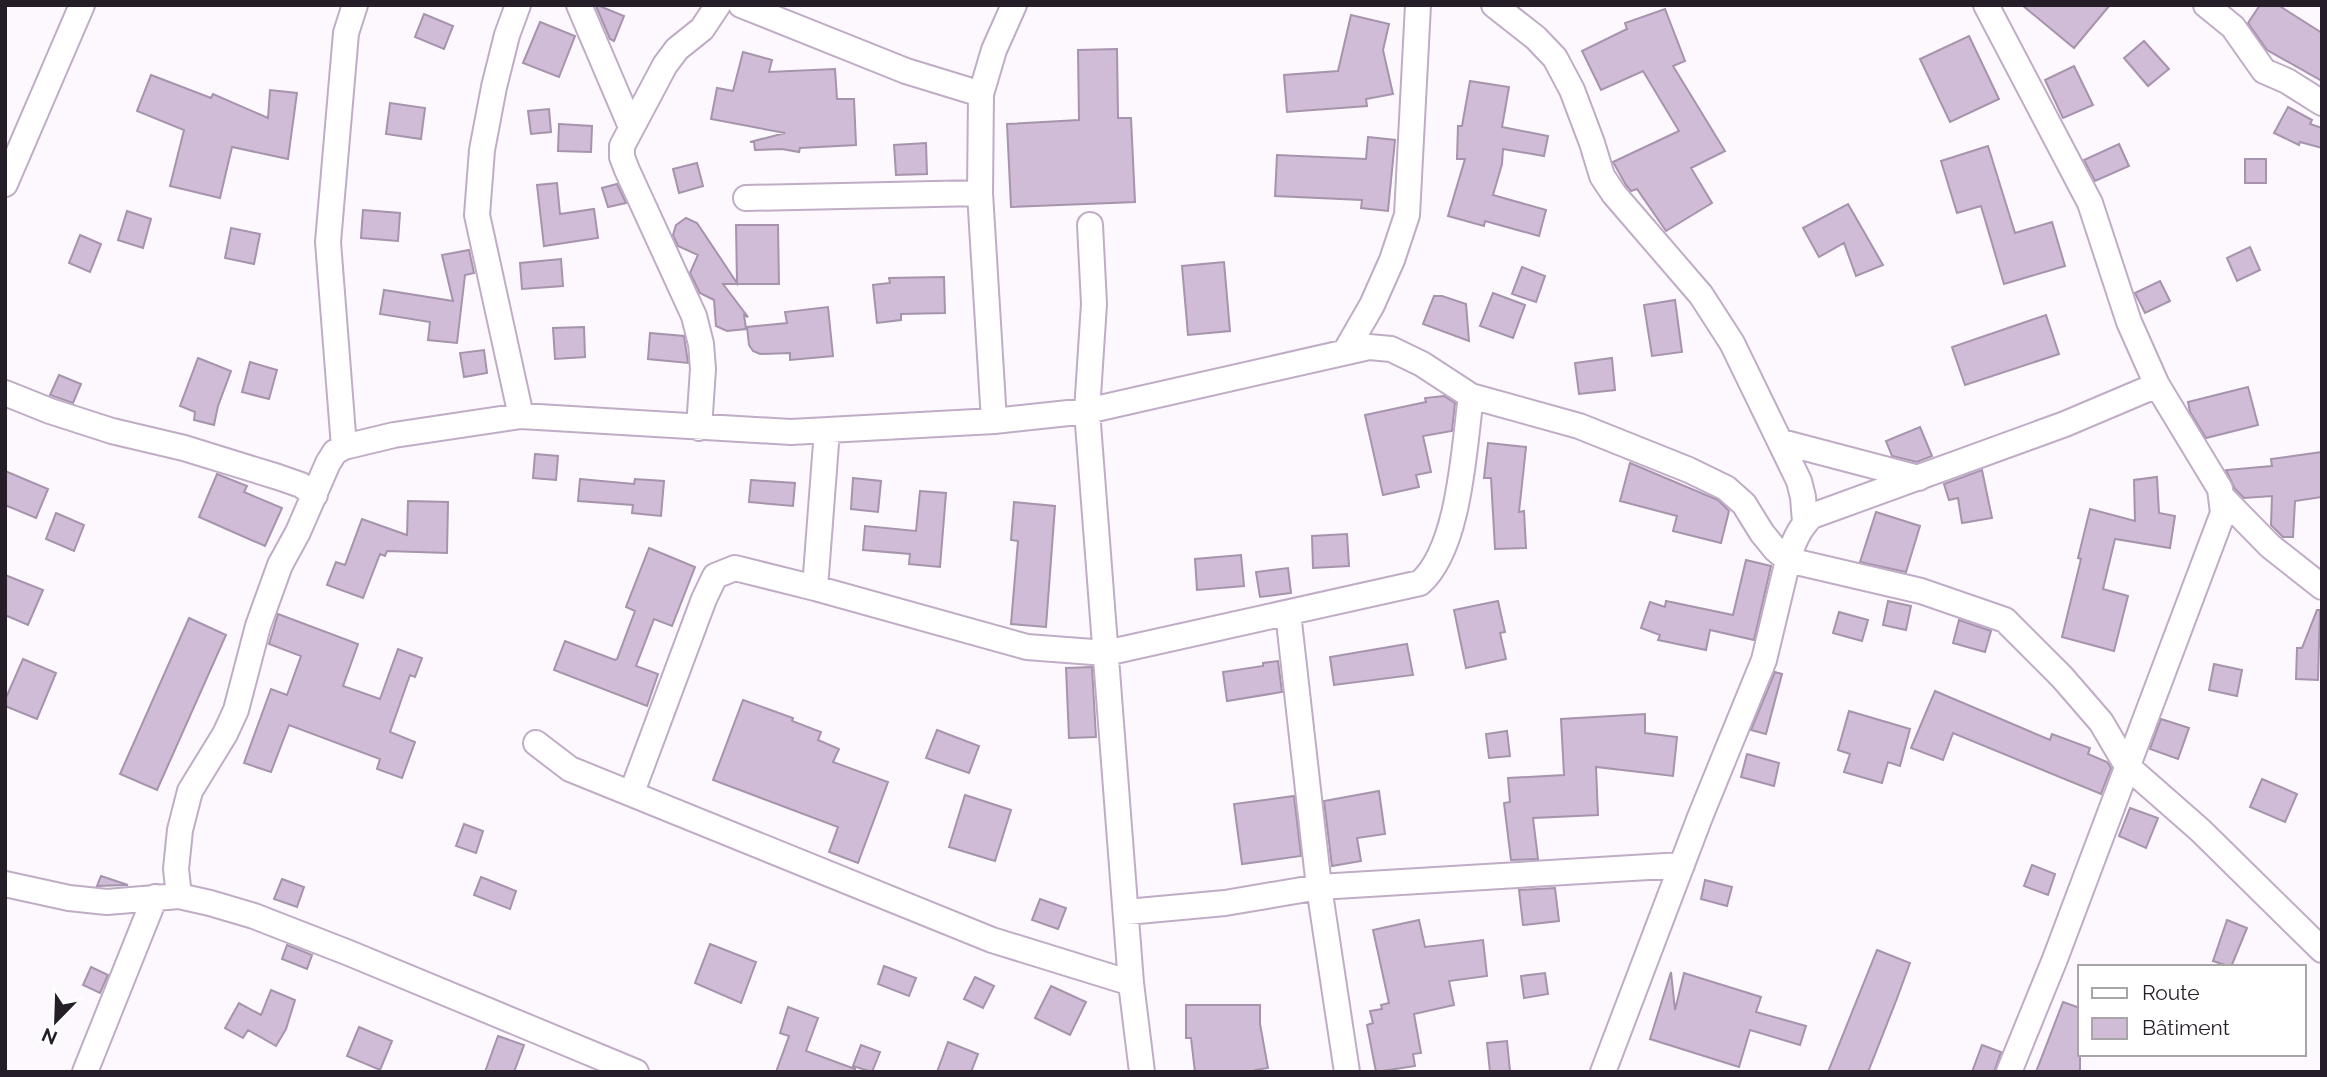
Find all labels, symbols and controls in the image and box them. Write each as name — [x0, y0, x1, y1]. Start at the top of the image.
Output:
legend — [2078, 965, 2306, 1056]
text: Route — [2142, 980, 2200, 1005]
north arrow — [21, 986, 91, 1056]
text: Bâtiment — [2142, 1015, 2230, 1040]
text: N — [38, 1024, 60, 1050]

